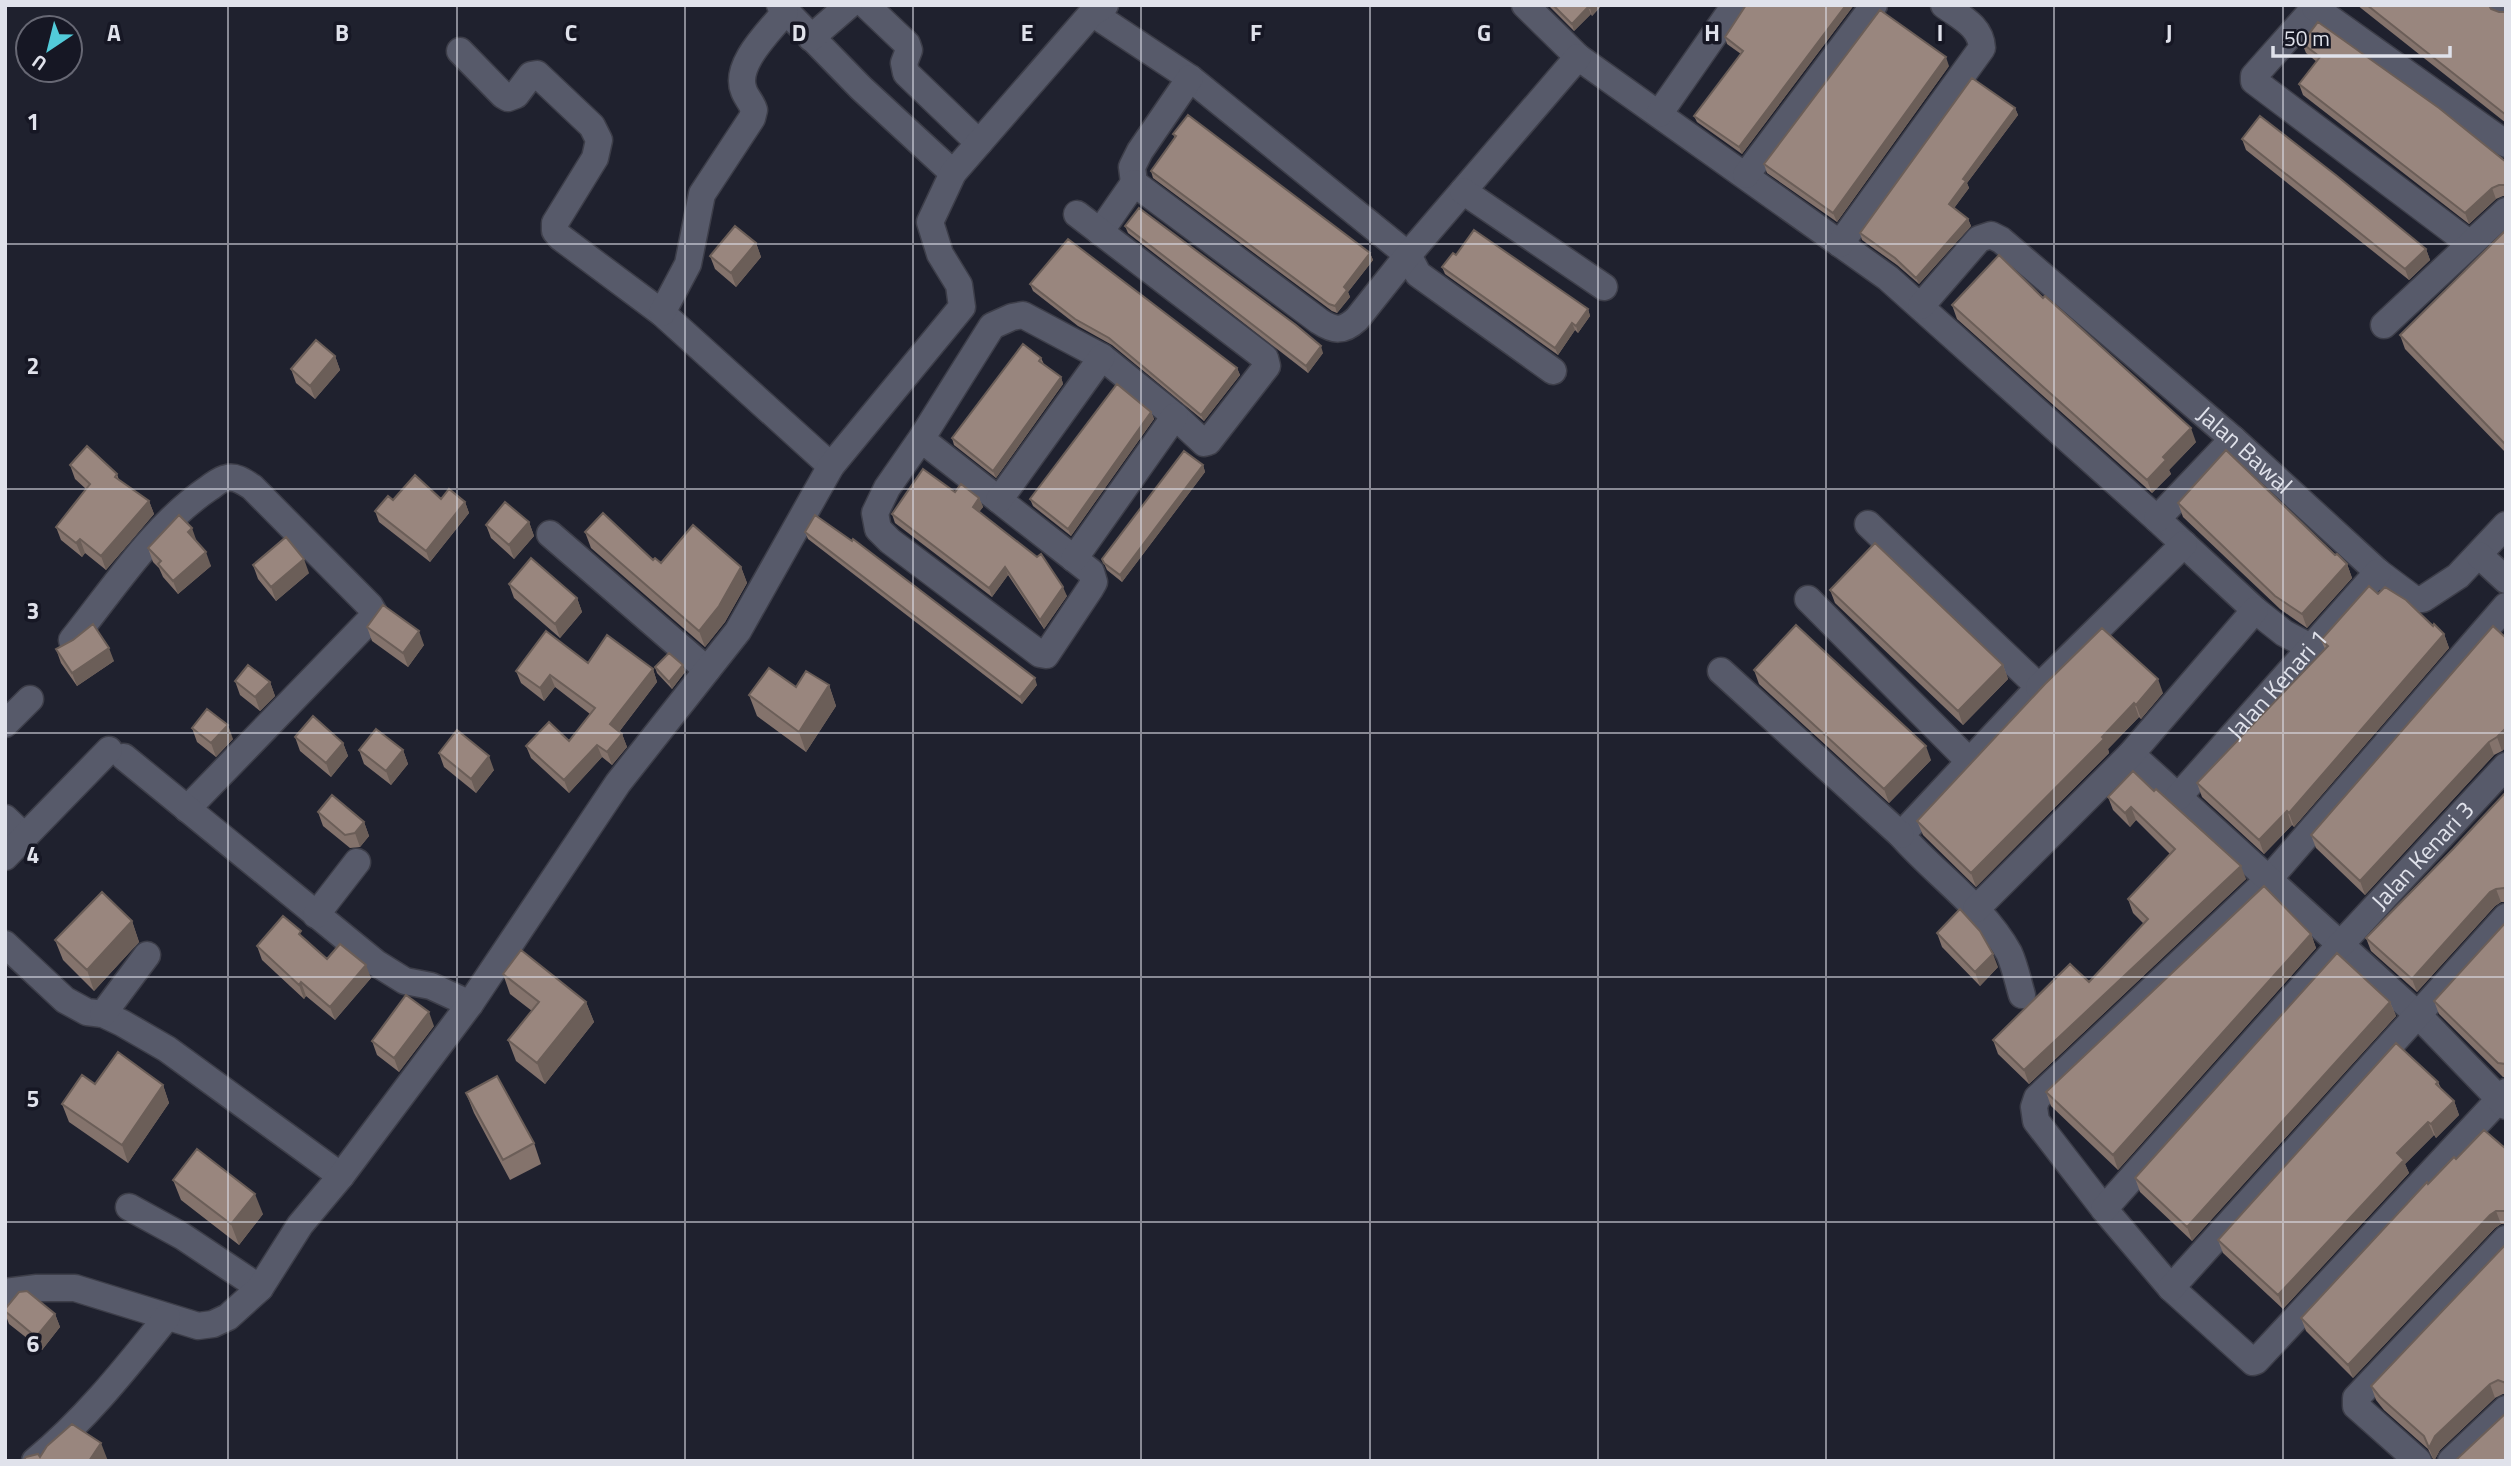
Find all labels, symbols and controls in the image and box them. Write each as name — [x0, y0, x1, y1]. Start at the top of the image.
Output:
north arrow — [14, 14, 84, 84]
scale bar — [2273, 14, 2450, 58]
text: A — [107, 15, 121, 50]
text: B — [335, 15, 349, 50]
text: C — [565, 15, 577, 50]
text: D — [792, 15, 806, 50]
text: E — [1021, 15, 1033, 50]
text: F — [1250, 15, 1262, 50]
text: G — [1477, 15, 1491, 50]
text: H — [1704, 15, 1720, 50]
text: I — [1937, 15, 1943, 50]
text: J — [2166, 15, 2172, 50]
text: 50 m — [2284, 22, 2330, 54]
text: U — [26, 48, 52, 79]
text: 1 — [27, 104, 39, 139]
text: 2 — [27, 348, 39, 383]
street label: Jalan Bawal — [2189, 397, 2301, 502]
text: 3 — [27, 593, 39, 628]
street label: Jalan Kenari 1 — [2218, 621, 2336, 748]
street label: Jalan Kenari 3 — [2362, 792, 2482, 918]
text: 4 — [27, 837, 39, 872]
text: 5 — [27, 1081, 39, 1116]
text: 6 — [27, 1326, 40, 1361]

